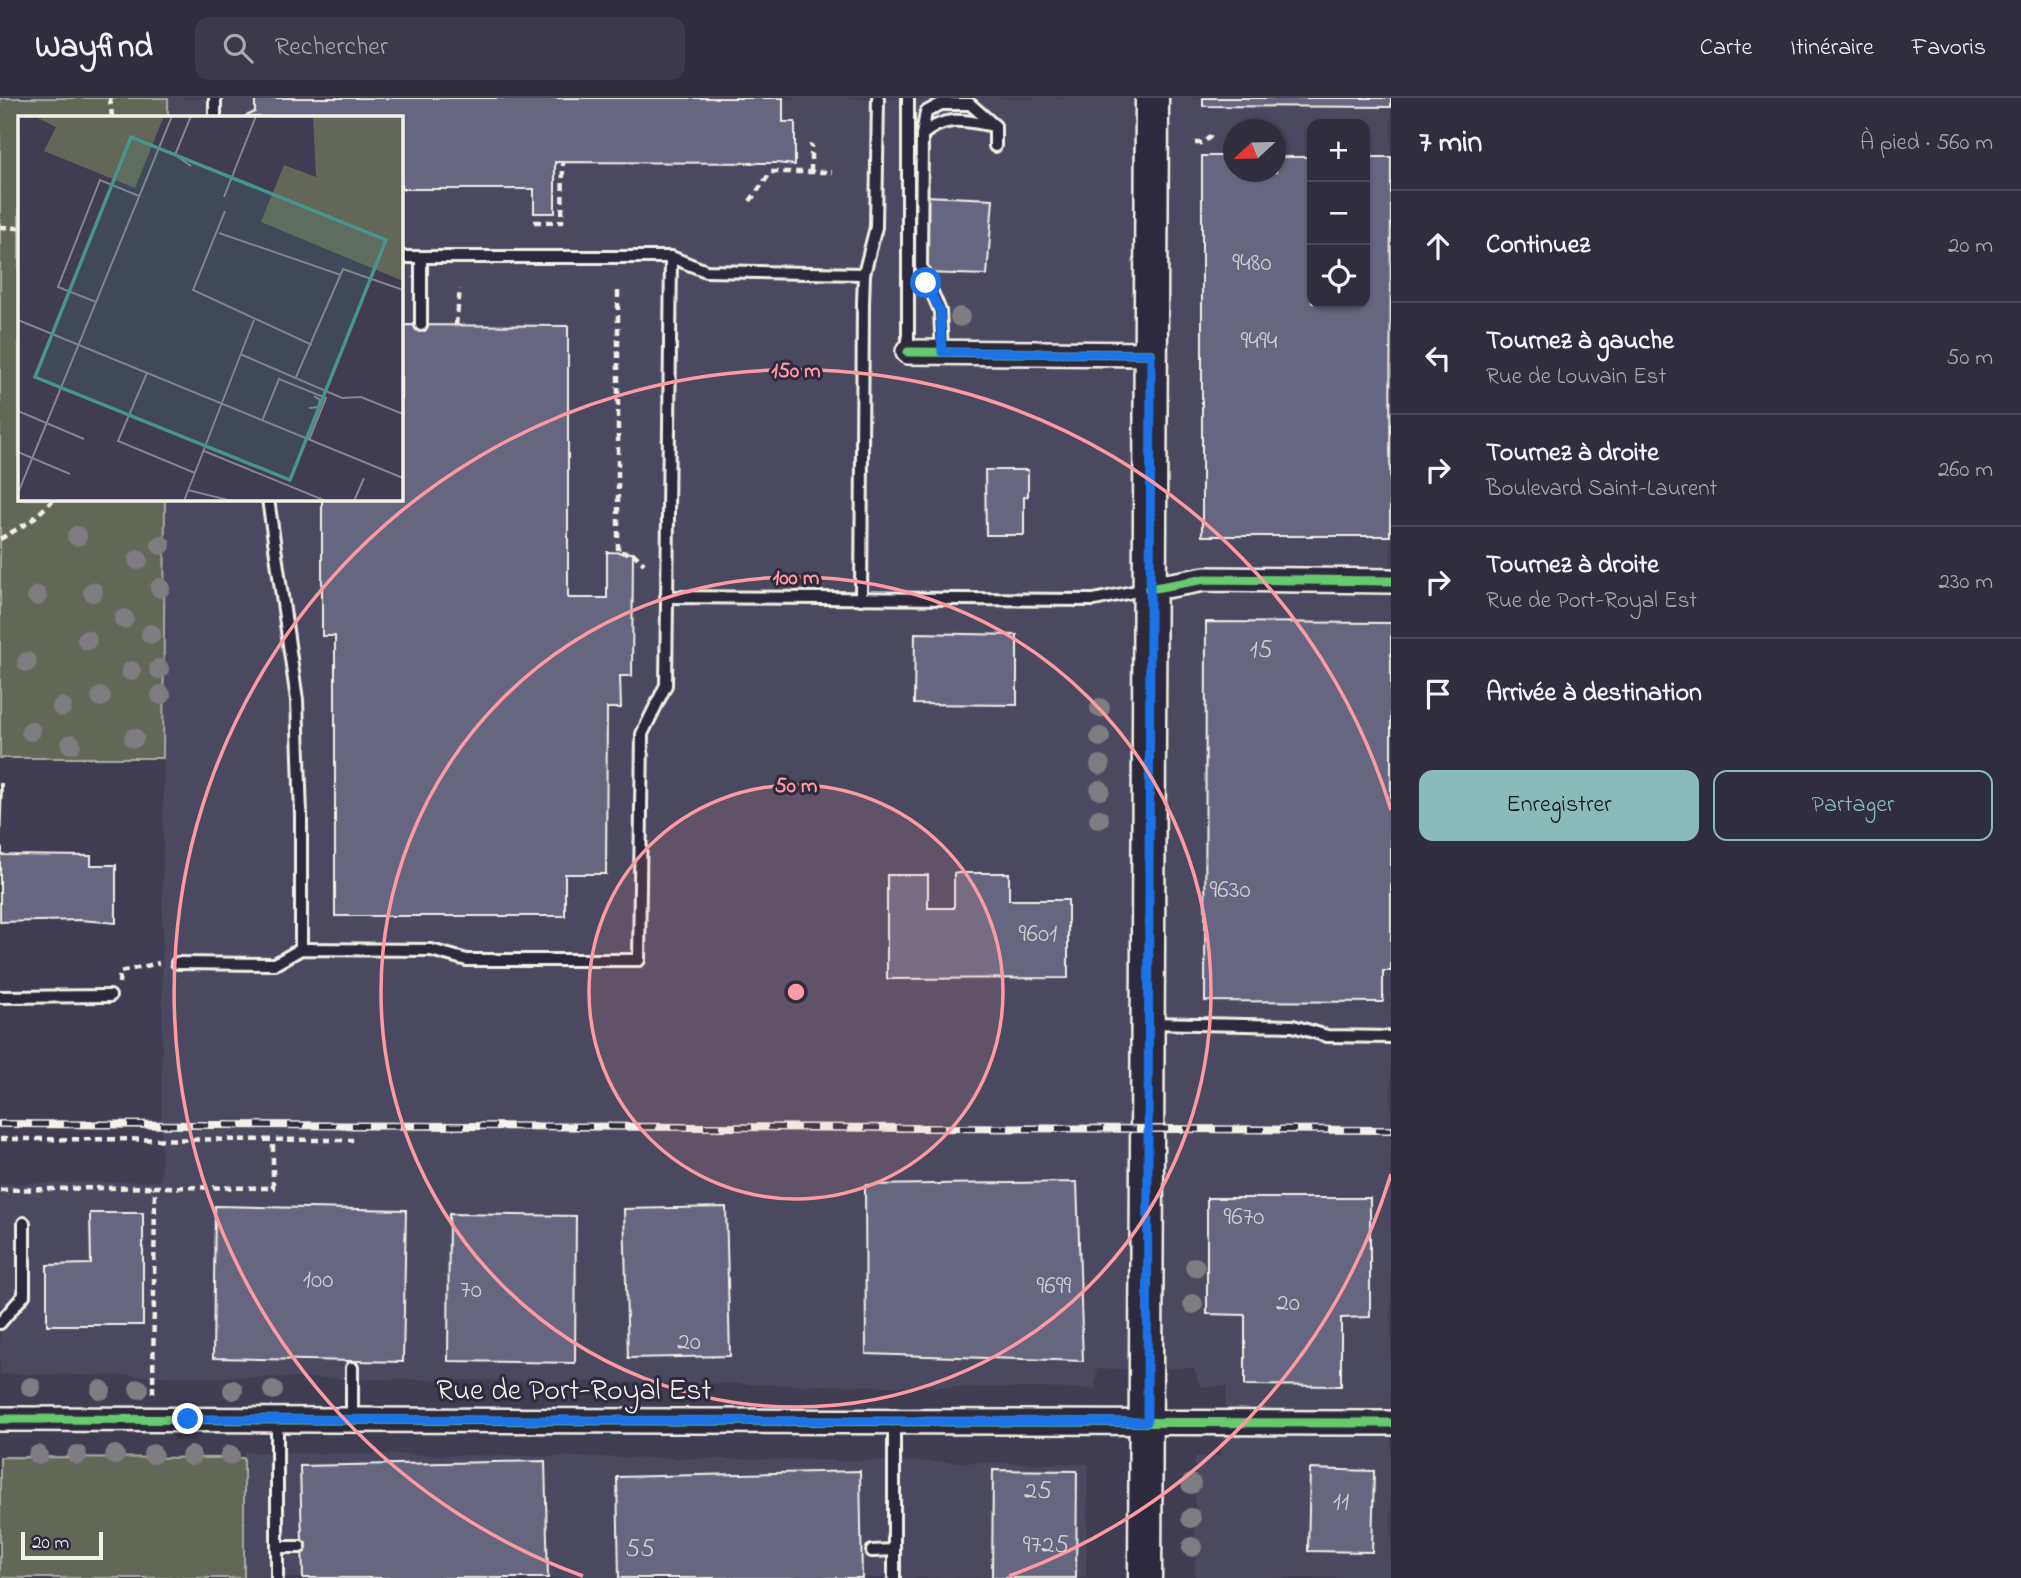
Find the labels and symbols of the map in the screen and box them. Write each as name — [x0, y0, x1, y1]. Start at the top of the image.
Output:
inset map — [18, 116, 402, 500]
north arrow — [1223, 119, 1286, 182]
house number: 9480 — [1232, 245, 1272, 283]
route start — [910, 267, 941, 298]
house number: 9494 — [1240, 323, 1278, 361]
text: 150 m — [771, 357, 821, 387]
text: 100 m — [773, 564, 819, 594]
house number: 15 — [1249, 632, 1273, 670]
text: 50 m — [775, 772, 817, 802]
house number: 9630 — [1209, 872, 1251, 910]
house number: 9601 — [1019, 916, 1057, 954]
centre of rings — [784, 980, 808, 1004]
house number: 9670 — [1223, 1199, 1265, 1237]
house number: 100 — [303, 1262, 333, 1300]
house number: 9699 — [1037, 1268, 1072, 1306]
house number: 70 — [460, 1272, 482, 1310]
house number: 20 — [1276, 1285, 1300, 1323]
house number: 20 — [677, 1324, 701, 1362]
street label: Rue de Port-Royal Est — [436, 1370, 712, 1414]
route end — [172, 1403, 203, 1434]
house number: 25 — [1024, 1473, 1052, 1511]
house number: 11 — [1333, 1484, 1349, 1522]
house number: 9725 — [1023, 1527, 1069, 1565]
scale bar — [21, 1529, 103, 1561]
house number: 55 — [625, 1531, 655, 1569]

